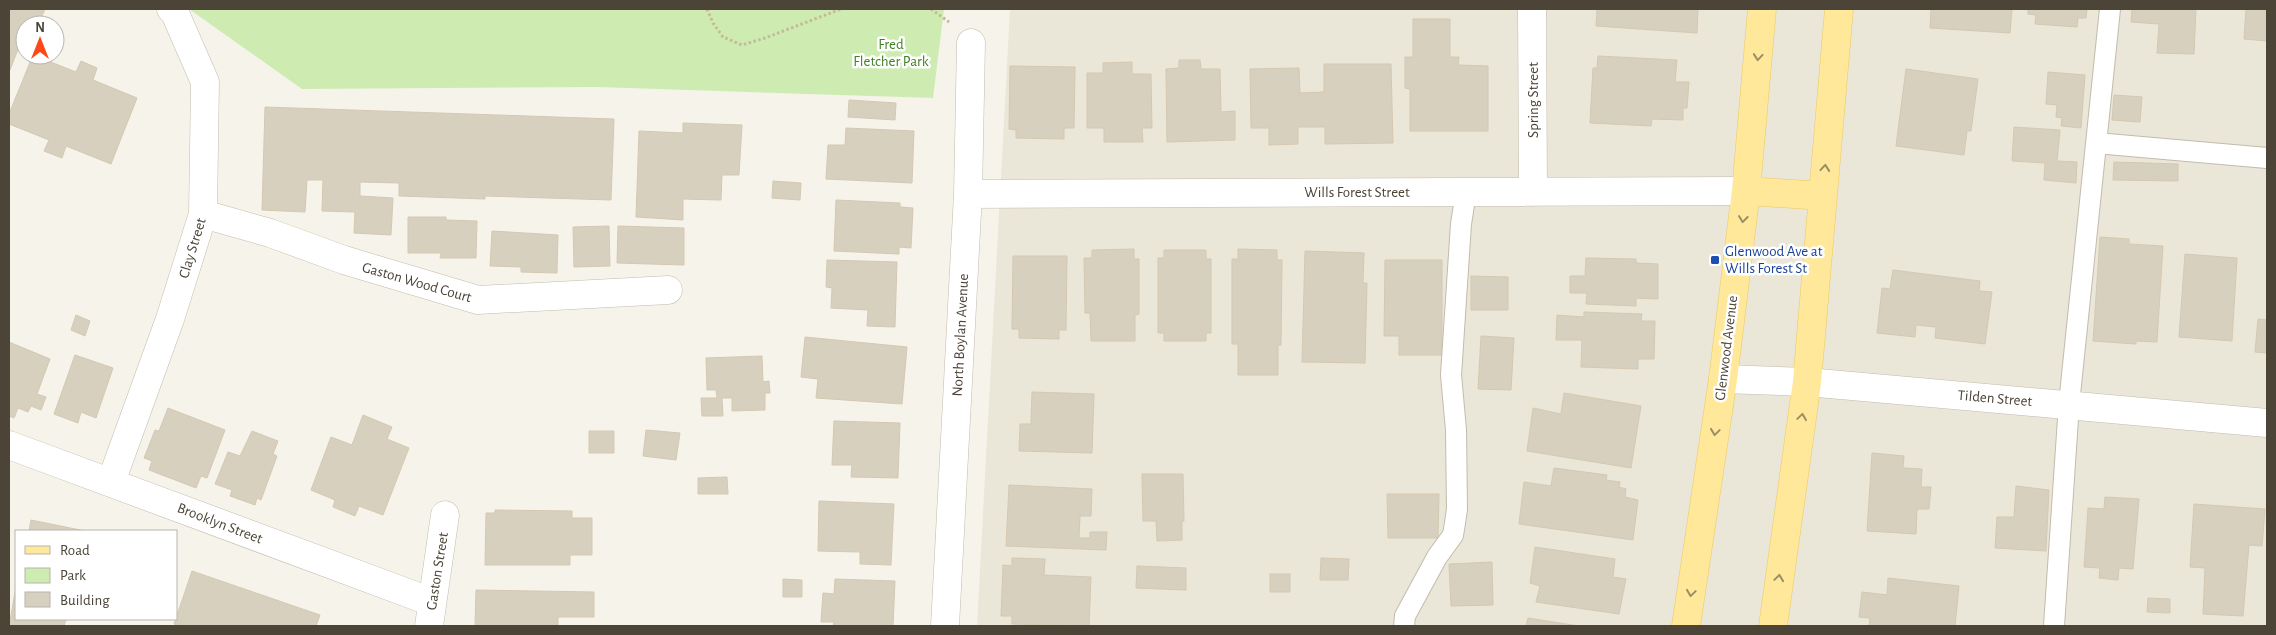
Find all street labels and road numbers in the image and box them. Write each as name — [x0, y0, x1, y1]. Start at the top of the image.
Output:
street label: Spring Street — [1526, 62, 1541, 138]
street label: Wills Forest Street — [1304, 185, 1410, 200]
street label: Clay Street — [176, 216, 209, 280]
street label: Gaston Wood Court — [360, 260, 473, 305]
street label: North Boylan Avenue — [950, 273, 971, 397]
street label: Glenwood Avenue — [1713, 295, 1740, 401]
street label: Tilden Street — [1957, 388, 2033, 409]
street label: Brooklyn Street — [175, 500, 265, 547]
street label: Gaston Street — [424, 531, 451, 611]

